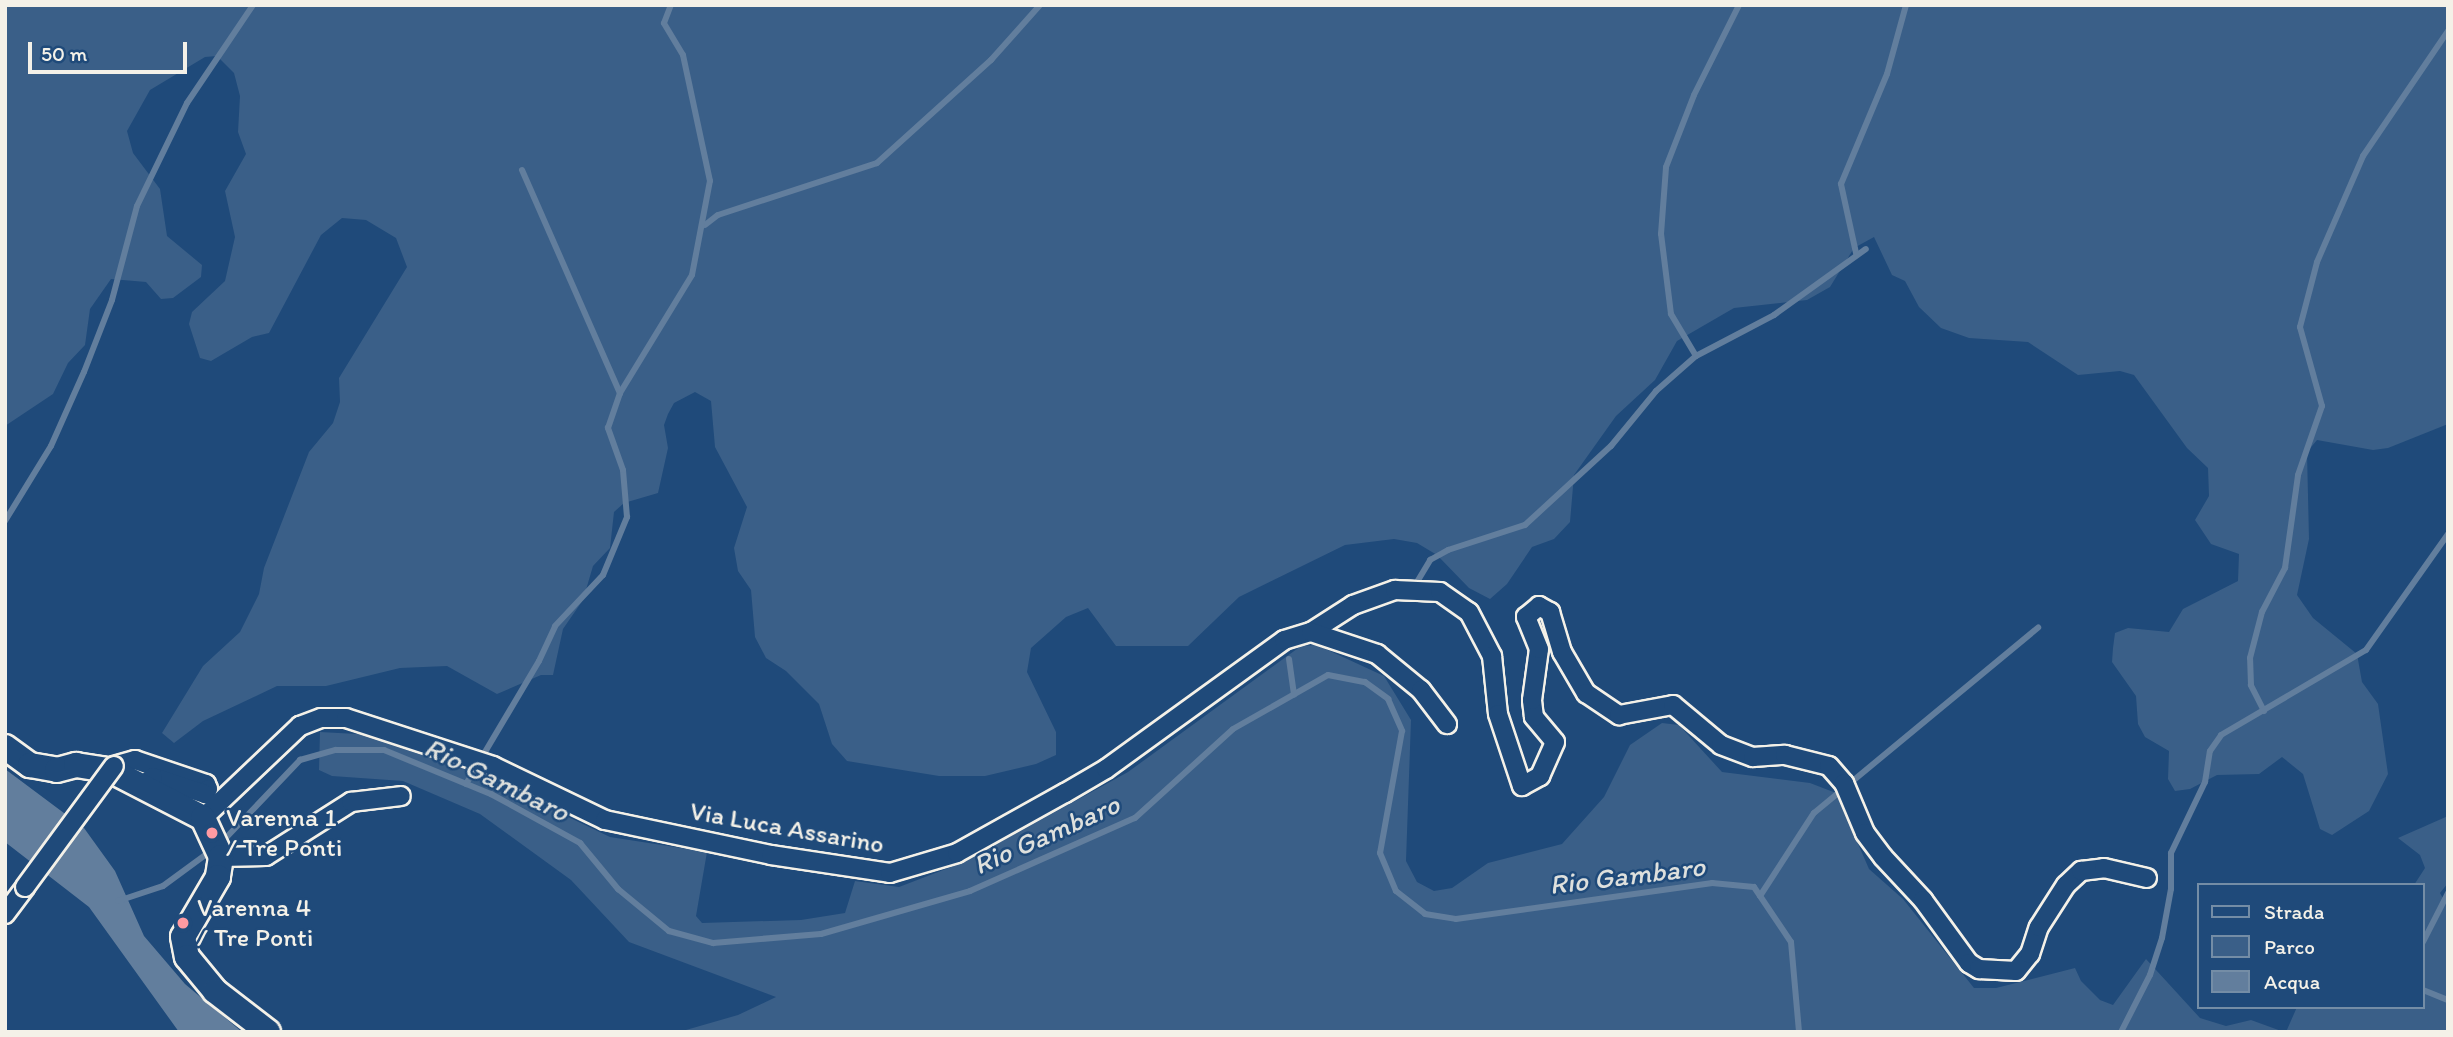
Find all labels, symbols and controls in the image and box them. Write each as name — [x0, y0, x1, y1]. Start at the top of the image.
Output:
scale bar — [32, 28, 191, 72]
text: 50 m — [41, 41, 87, 66]
water label: Rio Gambaro — [420, 730, 574, 828]
water label: Rio Gambaro — [968, 787, 1124, 881]
street label: Via Luca Assarino — [687, 796, 887, 860]
place label: Varenna 1 / Tre Ponti — [226, 802, 343, 864]
marker: Varenna 1 / Tre Ponti — [204, 825, 220, 841]
water label: Rio Gambaro — [1548, 849, 1706, 901]
legend — [2198, 883, 2425, 1009]
place label: Varenna 4 / Tre Ponti — [197, 892, 314, 954]
text: Strada — [2264, 899, 2324, 924]
marker: Varenna 4 / Tre Ponti — [175, 915, 191, 931]
text: Parco — [2264, 934, 2315, 959]
text: Acqua — [2264, 969, 2320, 994]

